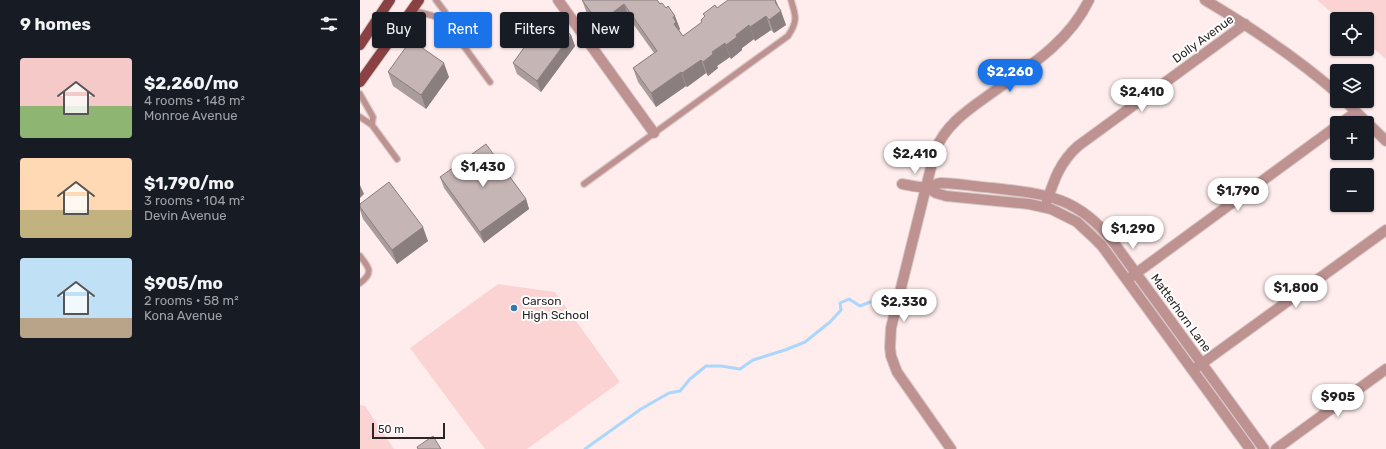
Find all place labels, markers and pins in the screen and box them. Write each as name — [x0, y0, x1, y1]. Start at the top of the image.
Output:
pin: $2,260 — [977, 59, 1043, 93]
pin: $2,410 — [1109, 79, 1175, 113]
pin: $2,410 — [882, 141, 948, 175]
pin: $1,430 — [450, 154, 516, 188]
pin: $1,790 — [1205, 178, 1271, 212]
pin: $1,290 — [1100, 216, 1166, 250]
pin: $1,800 — [1263, 275, 1329, 309]
pin: $2,330 — [871, 289, 937, 323]
place label: Carson High School — [522, 294, 589, 322]
marker: Carson High School — [509, 303, 519, 313]
pin: $905 — [1314, 384, 1362, 418]

